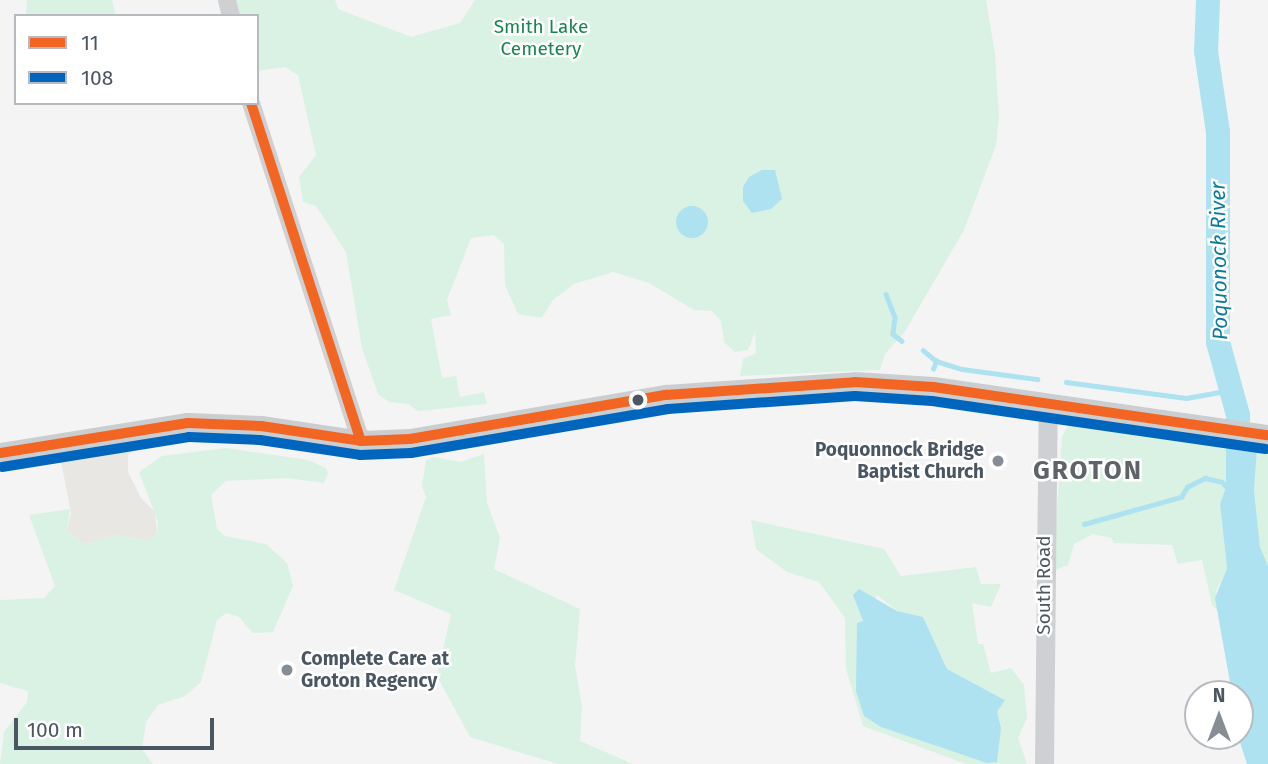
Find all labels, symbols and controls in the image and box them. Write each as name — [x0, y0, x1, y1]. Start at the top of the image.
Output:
legend — [14, 14, 259, 105]
park label: Smith Lake Cemetery — [494, 16, 588, 60]
text: 11 — [81, 30, 99, 56]
text: 108 — [81, 65, 113, 91]
water label: Poquonock River — [1205, 182, 1233, 340]
unlabelled marker — [631, 393, 645, 407]
place label: Poquonnock Bridge Baptist Church — [815, 439, 984, 483]
marker: Poquonnock Bridge Baptist Church — [990, 453, 1006, 469]
district label: GROTON — [1034, 455, 1142, 487]
street label: South Road — [1033, 535, 1055, 635]
place label: Complete Care at Groton Regency — [301, 648, 449, 692]
marker: Complete Care at Groton Regency — [279, 662, 295, 678]
north arrow — [1184, 680, 1254, 750]
text: N — [1213, 684, 1225, 707]
scale bar — [18, 704, 217, 748]
text: 100 m — [27, 717, 83, 743]

